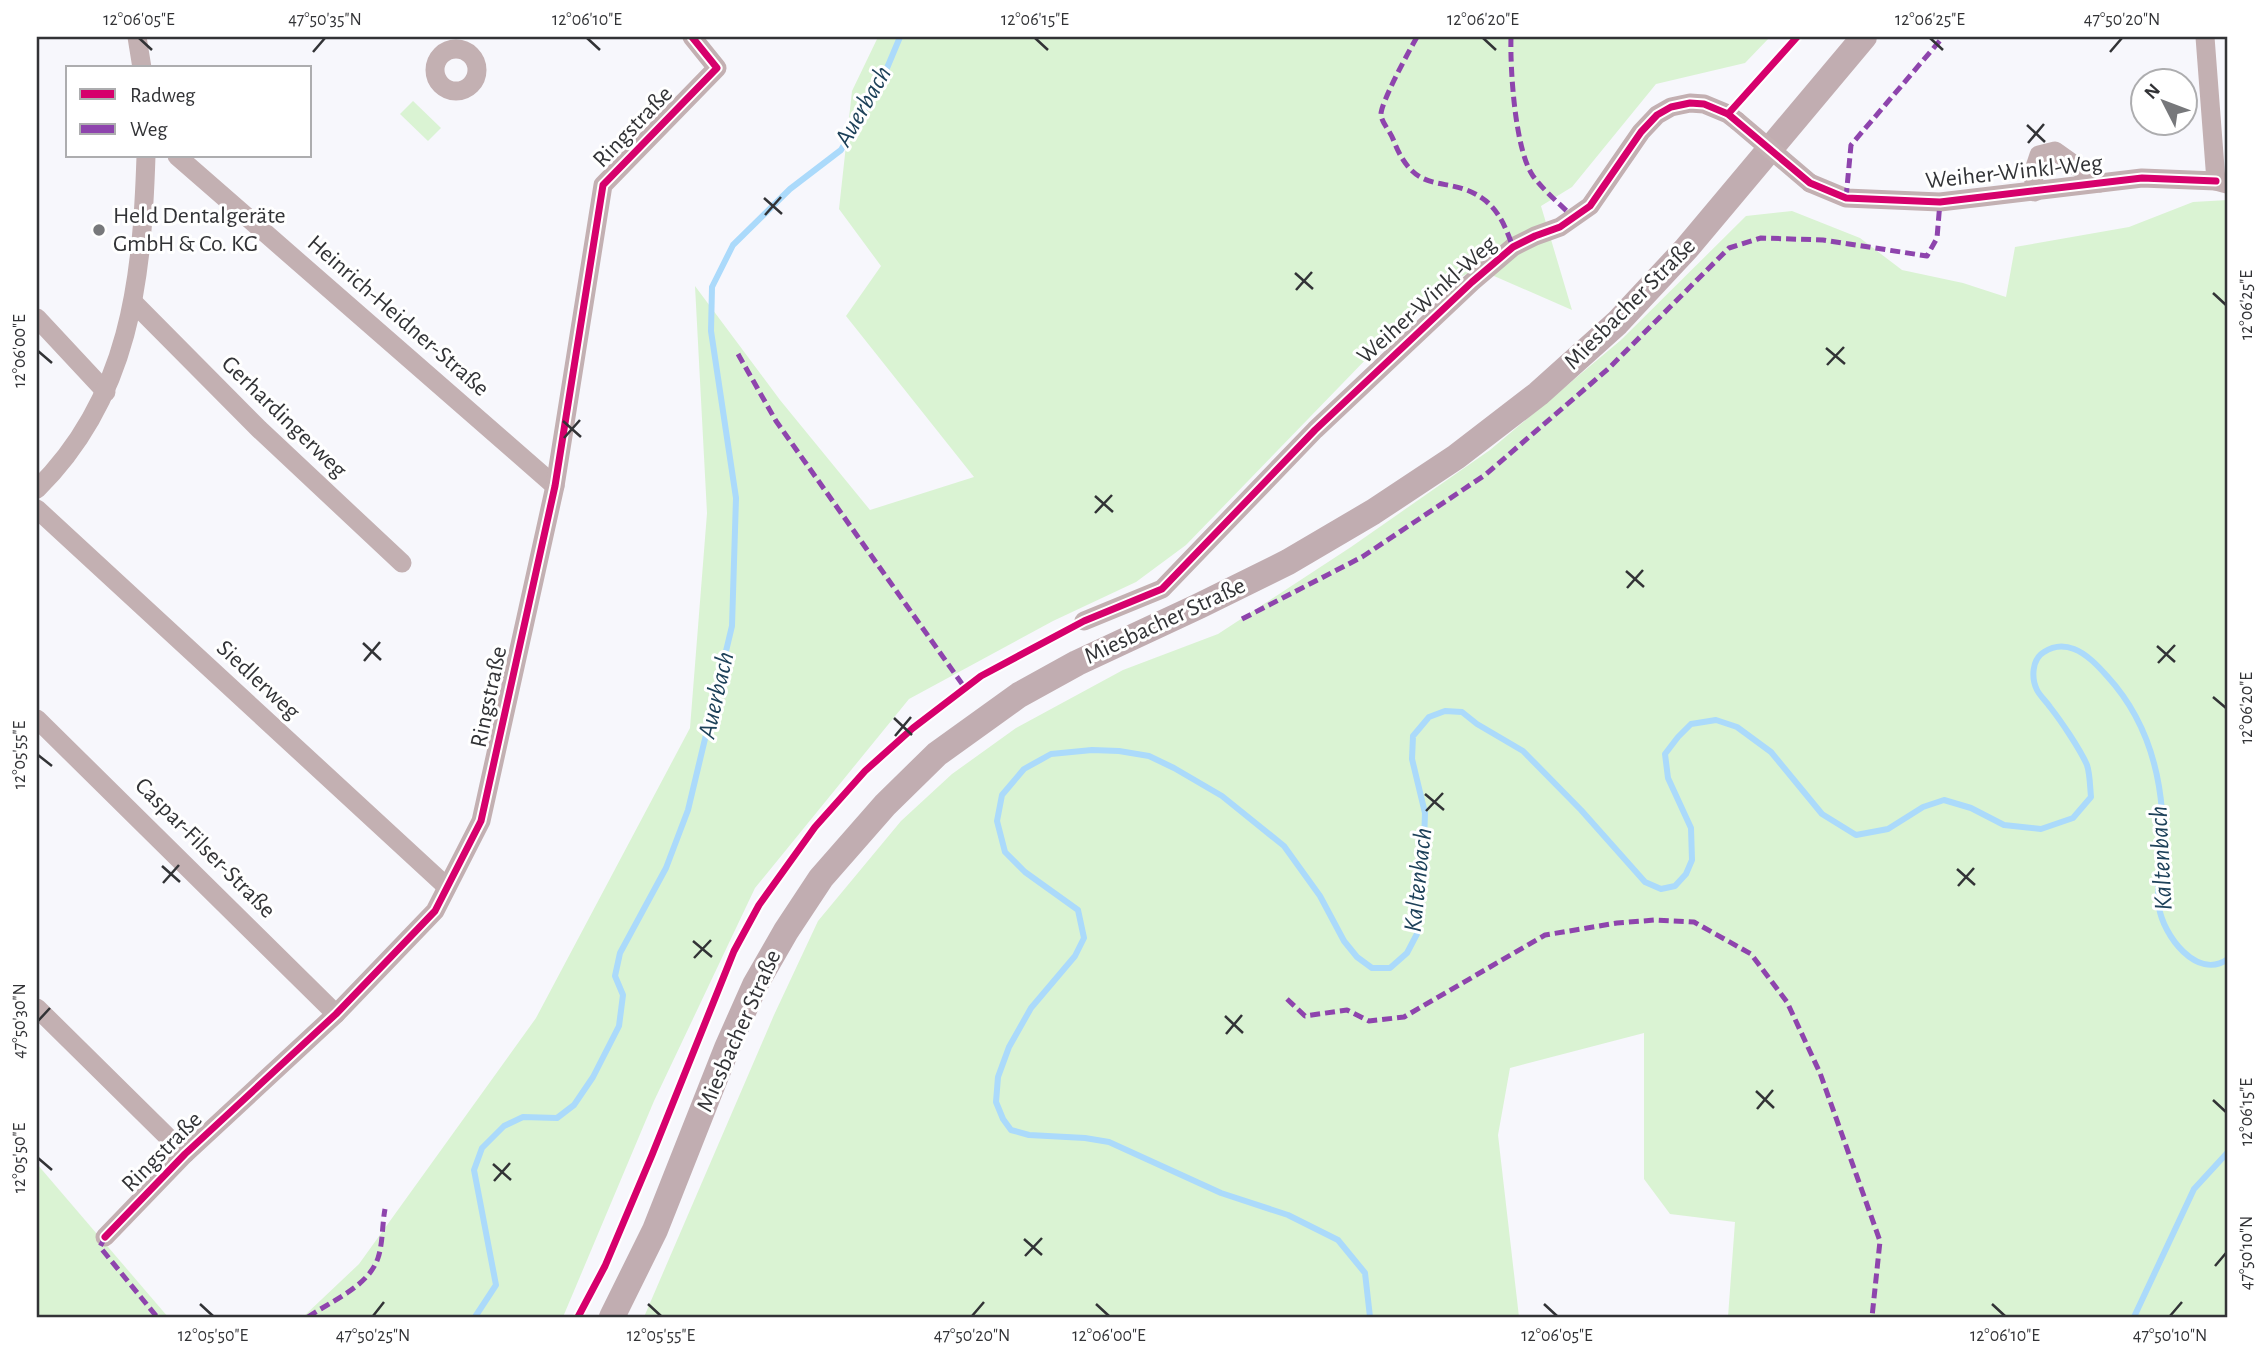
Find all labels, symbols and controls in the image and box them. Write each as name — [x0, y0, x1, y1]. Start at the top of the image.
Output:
text: 12°06'05"E — [103, 11, 175, 29]
text: 47°50'35"N — [288, 11, 362, 29]
text: 12°06'10"E — [552, 11, 622, 29]
text: 12°06'15"E — [1001, 11, 1069, 29]
text: 12°06'20"E — [1447, 11, 1519, 29]
text: 12°06'25"E — [1895, 11, 1965, 29]
text: 47°50'20"N — [2084, 11, 2160, 29]
water label: Auerbach — [829, 61, 896, 152]
legend — [66, 66, 312, 158]
north arrow — [2128, 66, 2198, 136]
text: N — [2141, 80, 2164, 103]
street label: Ringstraße — [589, 82, 677, 172]
text: Radweg — [130, 85, 196, 106]
text: Weg — [130, 119, 168, 140]
street label: Weiher-Winkl-Weg — [1924, 151, 2104, 193]
place label: Held Dentalgeräte GmbH & Co. KG — [113, 204, 286, 256]
marker: Held Dentalgeräte GmbH & Co. KG — [91, 222, 107, 238]
street label: Heinrich-Heidner-Straße — [303, 231, 493, 401]
street label: Weiher-Winkl-Weg — [1353, 231, 1501, 368]
street label: Miesbacher Straße — [1560, 234, 1700, 374]
text: 12°06'25"E — [2238, 270, 2256, 340]
text: 12°06'00"E — [11, 314, 29, 388]
street label: Gerhardingerweg — [217, 352, 351, 483]
street label: Miesbacher Straße — [1081, 573, 1249, 669]
street label: Siedlerweg — [212, 636, 304, 724]
street label: Ringstraße — [467, 644, 511, 750]
water label: Auerbach — [693, 649, 739, 742]
text: 12°06'20"E — [2238, 672, 2256, 744]
text: 12°05'55"E — [11, 720, 29, 789]
street label: Caspar-Filser-Straße — [130, 773, 280, 923]
water label: Kaltenbach — [2145, 805, 2177, 911]
water label: Kaltenbach — [1400, 827, 1436, 933]
street label: Miesbacher Straße — [693, 946, 785, 1116]
text: 47°50'30"N — [11, 983, 29, 1059]
text: 12°06'15"E — [2238, 1078, 2256, 1146]
street label: Ringstraße — [117, 1107, 207, 1197]
text: 12°05'50"E — [11, 1122, 29, 1193]
text: 47°50'10"N — [2238, 1216, 2256, 1290]
text: 12°05'50"E — [178, 1327, 249, 1345]
text: 47°50'25"N — [336, 1327, 410, 1345]
text: 12°05'55"E — [627, 1327, 696, 1345]
text: 47°50'20"N — [934, 1327, 1010, 1345]
text: 12°06'00"E — [1072, 1327, 1146, 1345]
text: 12°06'05"E — [1521, 1327, 1593, 1345]
text: 12°06'10"E — [1970, 1327, 2040, 1345]
text: 47°50'10"N — [2133, 1327, 2207, 1345]

